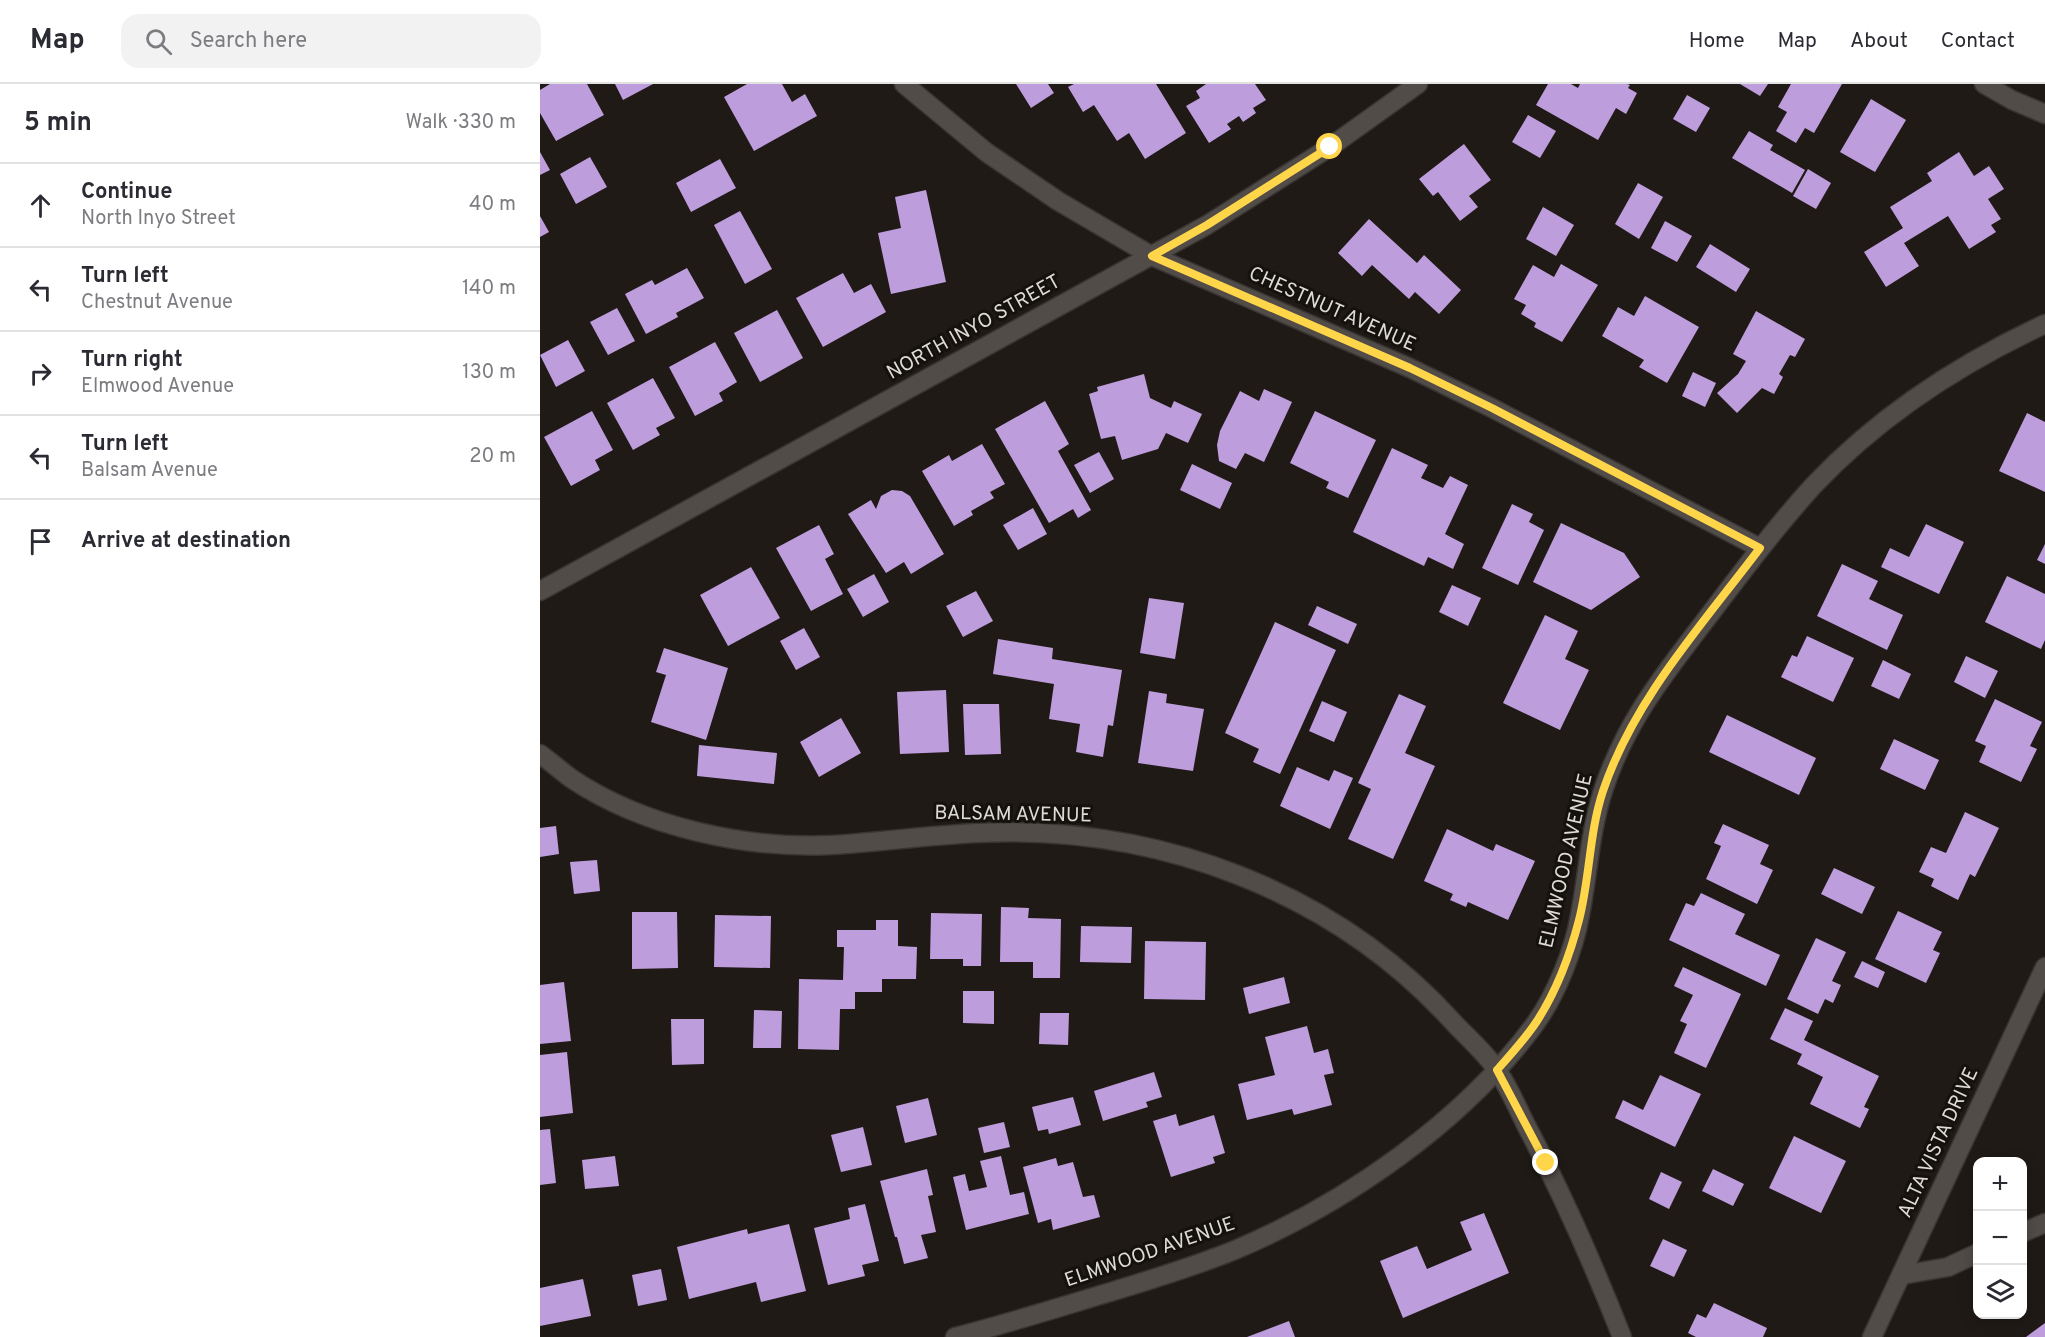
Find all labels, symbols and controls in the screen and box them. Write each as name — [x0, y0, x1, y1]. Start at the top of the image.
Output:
search box — [121, 14, 541, 68]
text: Map — [30, 23, 85, 59]
icon: search — [142, 25, 175, 58]
text: Search here — [190, 28, 307, 55]
text: Home — [1689, 28, 1745, 55]
text: Map — [1778, 28, 1817, 55]
text: About — [1850, 28, 1908, 55]
text: Contact — [1941, 28, 2015, 55]
text: 5 min — [24, 107, 92, 140]
text: Walk · 330 m — [406, 110, 516, 136]
route start — [1316, 133, 1342, 159]
text: Continue — [81, 179, 172, 206]
icon: ahead — [24, 189, 57, 222]
text: 40 m — [469, 192, 516, 218]
text: North Inyo Street — [81, 206, 236, 232]
street label: CHESTNUT AVENUE — [1244, 261, 1420, 359]
text: Turn left — [81, 263, 169, 290]
street label: NORTH INYO STREET — [882, 269, 1066, 387]
icon: left — [24, 273, 57, 306]
text: 140 m — [462, 276, 516, 302]
text: Chestnut Avenue — [81, 290, 233, 316]
text: Turn right — [81, 347, 183, 374]
icon: right — [24, 357, 57, 390]
text: 130 m — [462, 360, 516, 386]
text: Elmwood Avenue — [81, 374, 234, 400]
text: Turn left — [81, 431, 169, 458]
icon: left — [24, 441, 57, 474]
text: 20 m — [469, 444, 516, 470]
text: Balsam Avenue — [81, 458, 218, 484]
icon: arrive — [24, 525, 57, 558]
text: Arrive at destination — [81, 528, 291, 555]
street label: ELMWOOD AVENUE — [1534, 771, 1600, 951]
street label: BALSAM AVENUE — [934, 801, 1092, 829]
street label: ALTA VISTA DRIVE — [1893, 1064, 1985, 1222]
route end — [1532, 1149, 1558, 1175]
map controls — [1973, 1157, 2027, 1319]
button: + — [1973, 1157, 2027, 1211]
button: − — [1973, 1211, 2027, 1265]
street label: ELMWOOD AVENUE — [1061, 1212, 1239, 1294]
button: layers — [1973, 1265, 2027, 1319]

